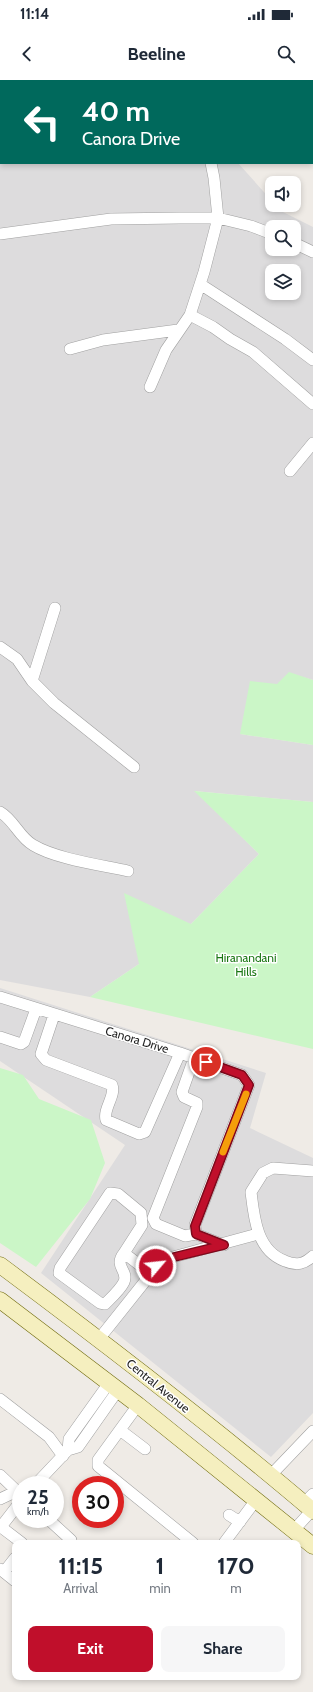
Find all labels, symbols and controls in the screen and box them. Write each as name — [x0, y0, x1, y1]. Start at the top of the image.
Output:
text: 11:14 — [20, 5, 49, 23]
icon: back — [16, 43, 38, 65]
text: Beeline — [127, 43, 186, 65]
icon: search — [275, 43, 297, 65]
text: 40 m — [82, 94, 150, 128]
icon: left — [16, 96, 68, 148]
text: Canora Drive — [82, 128, 180, 150]
map controls — [265, 176, 301, 300]
button: sound — [265, 176, 301, 212]
button: search — [265, 220, 301, 256]
button: layers — [265, 264, 301, 300]
park label: Hiranandani Hills — [215, 950, 277, 979]
street label: Canora Drive — [104, 1023, 171, 1056]
pin — [189, 1045, 223, 1079]
icon: arrive — [195, 1051, 217, 1073]
position arrow — [135, 1245, 177, 1287]
street label: Central Avenue — [124, 1356, 193, 1416]
speed limit sign: 30 — [72, 1476, 124, 1528]
text: 25 — [27, 1485, 49, 1509]
text: km/h — [27, 1505, 49, 1518]
text: 11:15 — [58, 1551, 103, 1580]
text: 1 — [156, 1551, 164, 1580]
text: 170 — [217, 1551, 255, 1580]
text: Arrival — [63, 1580, 98, 1596]
text: min — [149, 1580, 171, 1596]
text: m — [230, 1580, 242, 1596]
button: Exit — [28, 1626, 153, 1672]
button: Share — [161, 1626, 285, 1672]

